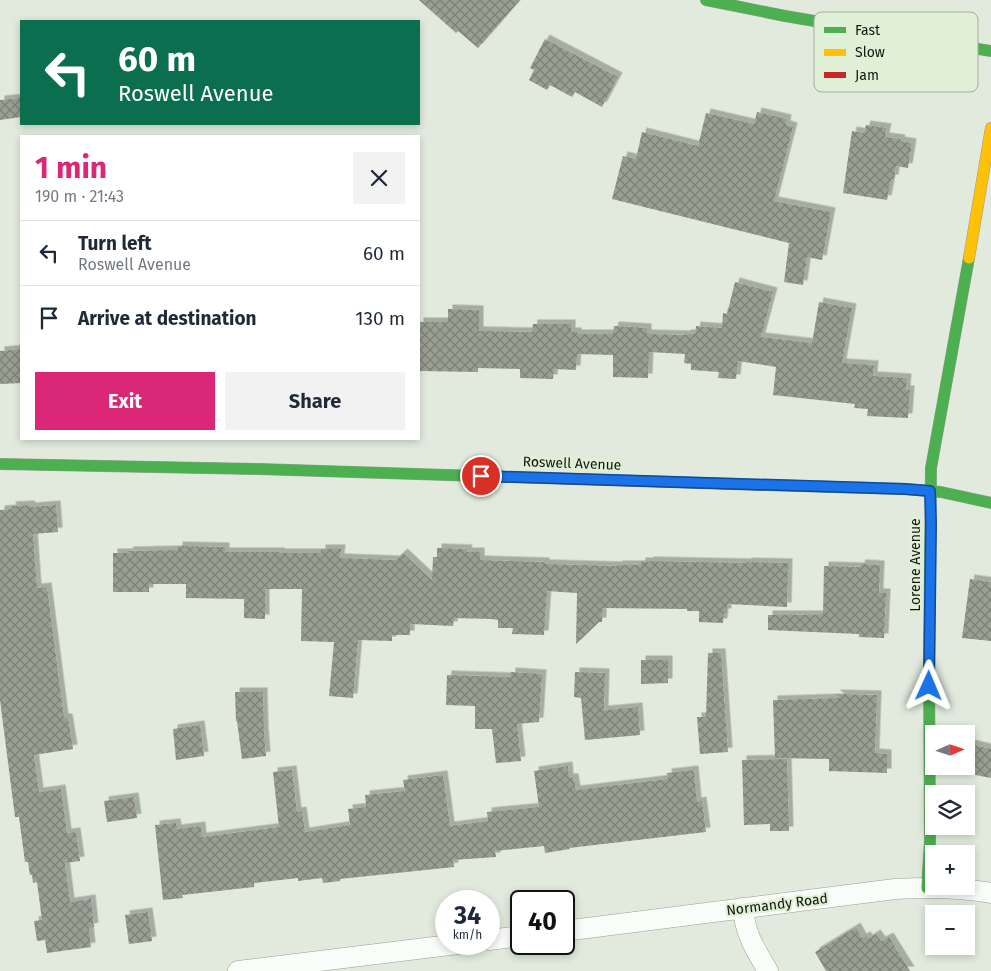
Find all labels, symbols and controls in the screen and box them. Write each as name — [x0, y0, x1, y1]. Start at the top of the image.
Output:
legend — [814, 12, 978, 92]
text: Fast — [855, 22, 881, 39]
text: 60 m — [118, 38, 196, 80]
icon: left — [35, 40, 100, 105]
text: Slow — [855, 44, 885, 61]
text: Jam — [855, 67, 879, 84]
text: Roswell Avenue — [118, 80, 273, 107]
text: 1 min — [35, 150, 107, 186]
button: close — [353, 152, 405, 204]
text: 190 m · 21:43 — [35, 187, 124, 206]
text: Turn left — [78, 232, 152, 255]
icon: left — [35, 239, 63, 267]
text: 60 m — [363, 242, 405, 265]
text: Roswell Avenue — [78, 255, 191, 274]
icon: arrive — [35, 304, 63, 332]
text: Arrive at destination — [78, 307, 257, 330]
text: 130 m — [355, 307, 405, 330]
button: Exit — [35, 372, 215, 430]
button: Share — [225, 372, 405, 430]
street label: Roswell Avenue — [522, 453, 622, 474]
pin — [460, 455, 502, 497]
icon: arrive — [467, 462, 495, 490]
street label: Lorene Avenue — [907, 518, 924, 612]
position arrow — [902, 659, 954, 711]
north arrow — [925, 725, 975, 775]
map controls — [925, 725, 975, 955]
button: layers — [925, 785, 975, 835]
button: + — [925, 845, 975, 895]
speed limit sign: 40 — [510, 890, 575, 955]
street label: Normandy Road — [725, 890, 829, 919]
text: 34 — [454, 901, 481, 931]
button: − — [925, 905, 975, 955]
text: km/h — [453, 928, 482, 942]

